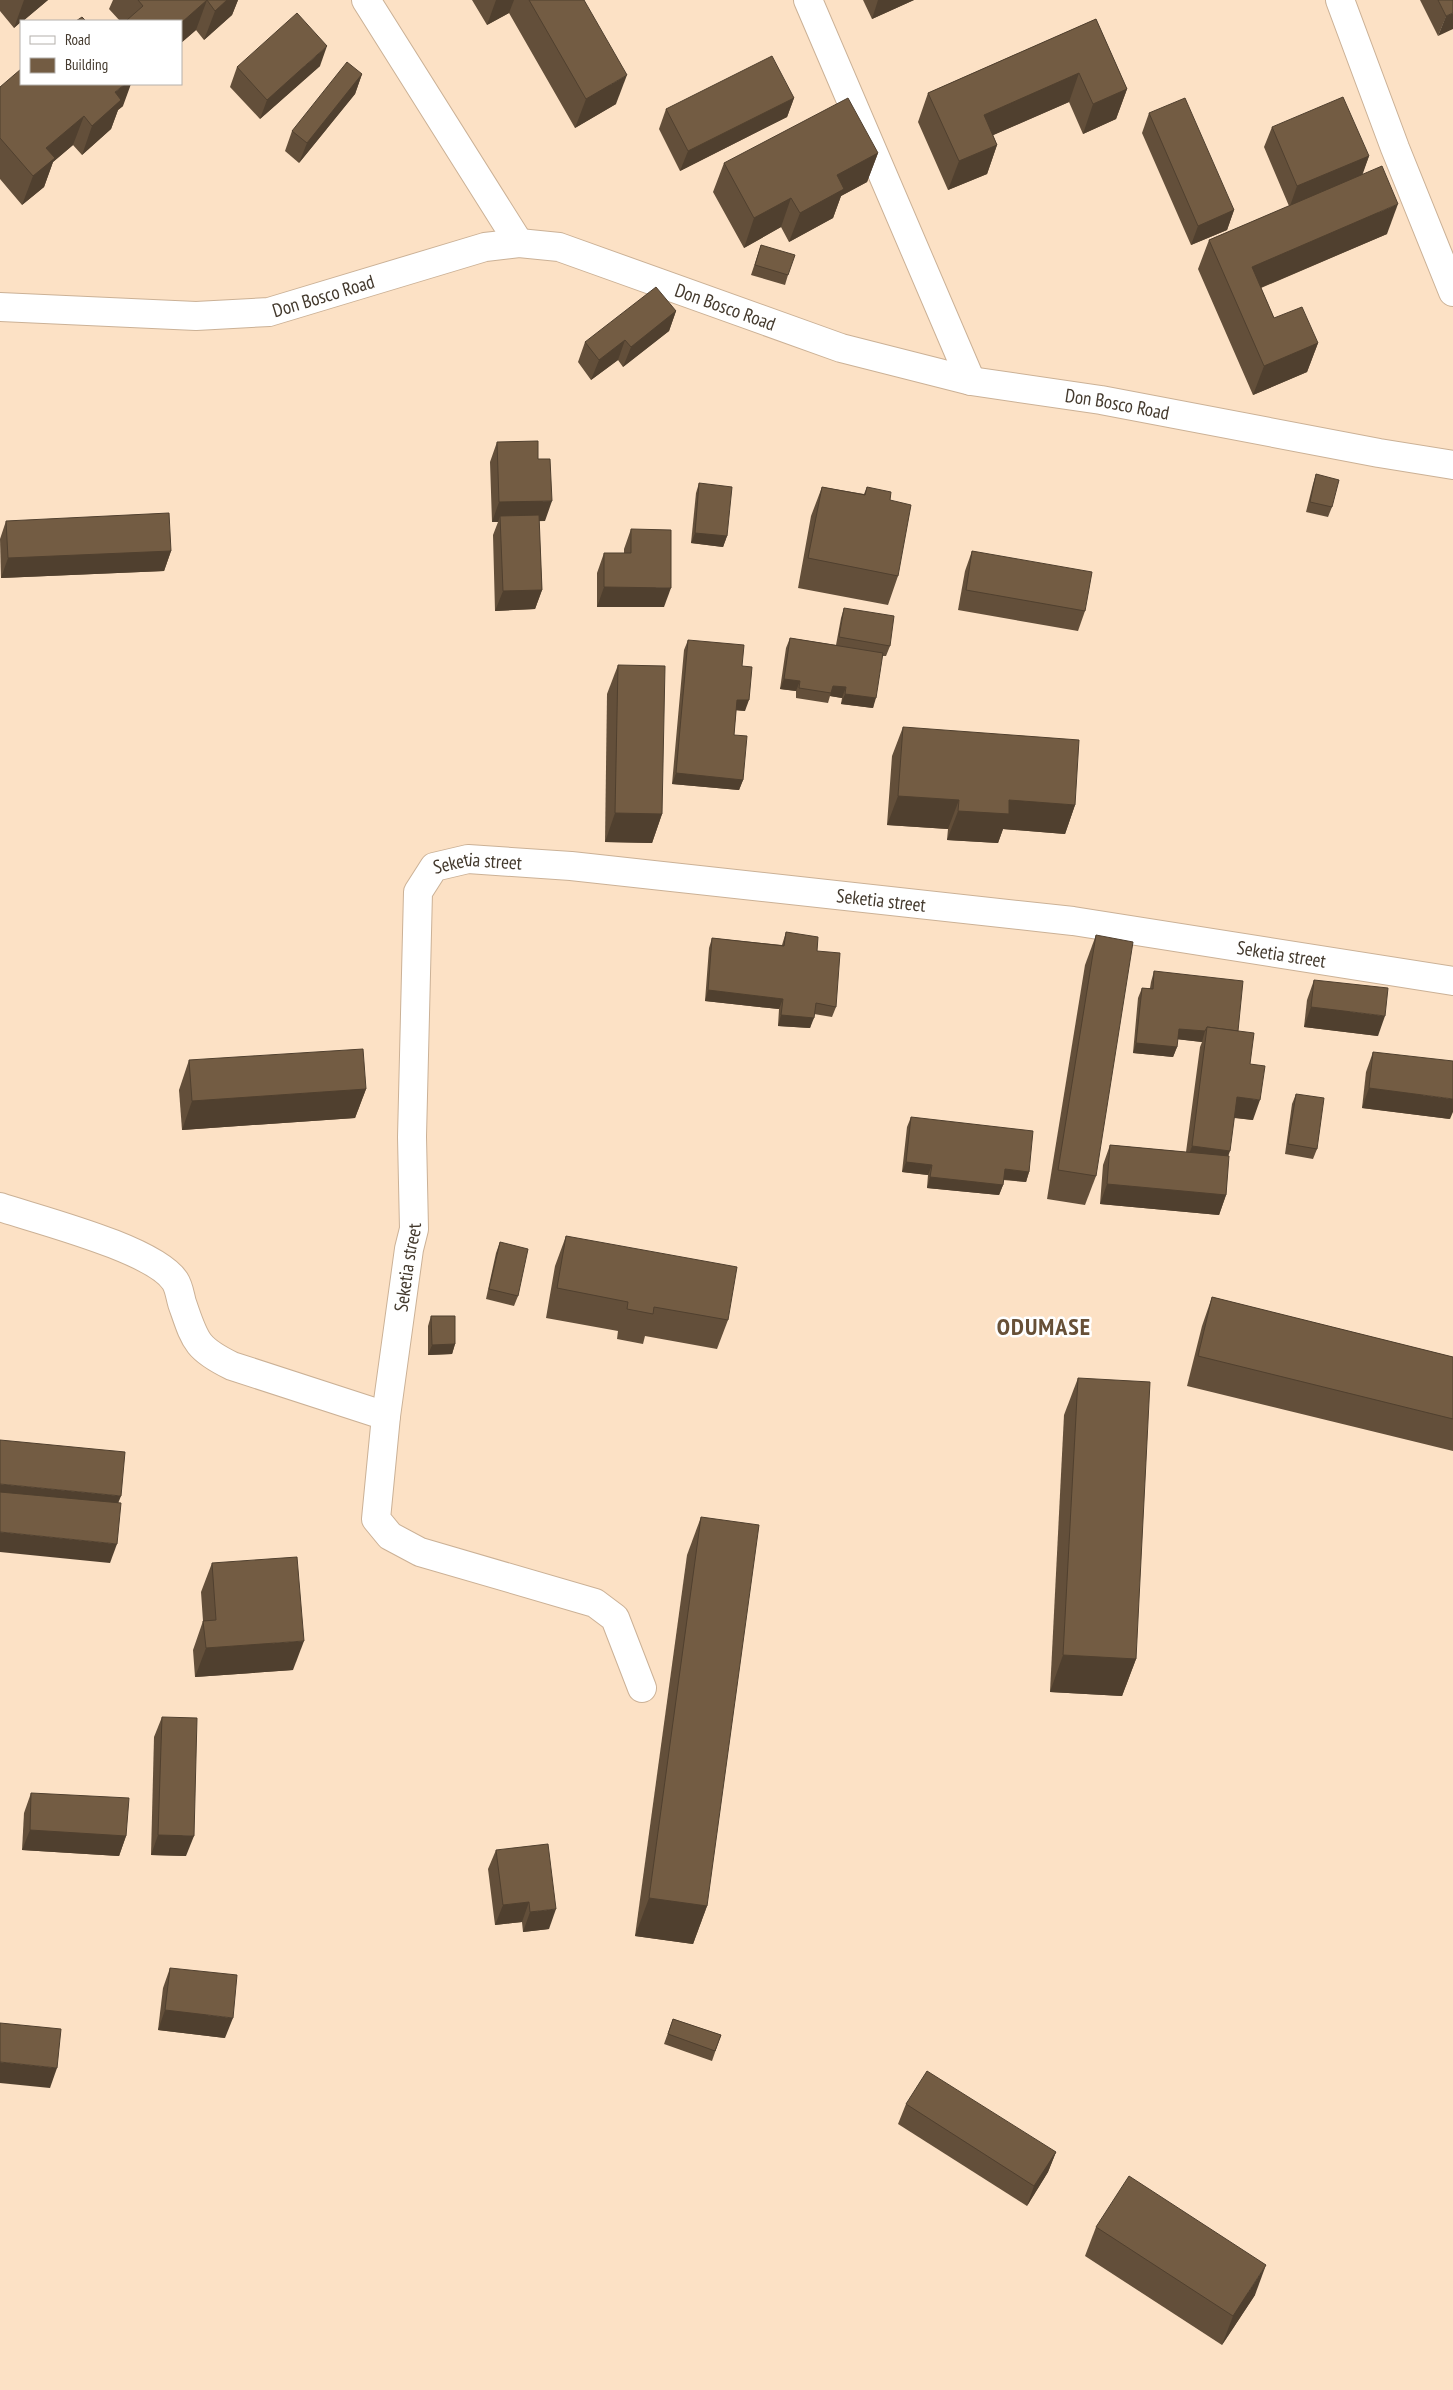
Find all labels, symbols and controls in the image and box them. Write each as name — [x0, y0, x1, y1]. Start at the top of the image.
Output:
legend — [20, 20, 182, 85]
text: Road — [65, 30, 91, 49]
text: Building — [65, 55, 108, 74]
street label: Don Bosco Road — [269, 269, 377, 322]
street label: Don Bosco Road — [672, 278, 779, 336]
street label: Don Bosco Road — [1064, 383, 1171, 425]
street label: Seketia street — [431, 847, 524, 879]
street label: Seketia street — [835, 883, 928, 917]
street label: Seketia street — [1235, 935, 1328, 973]
street label: Seketia street — [388, 1222, 426, 1313]
district label: ODUMASE — [997, 1311, 1091, 1342]

